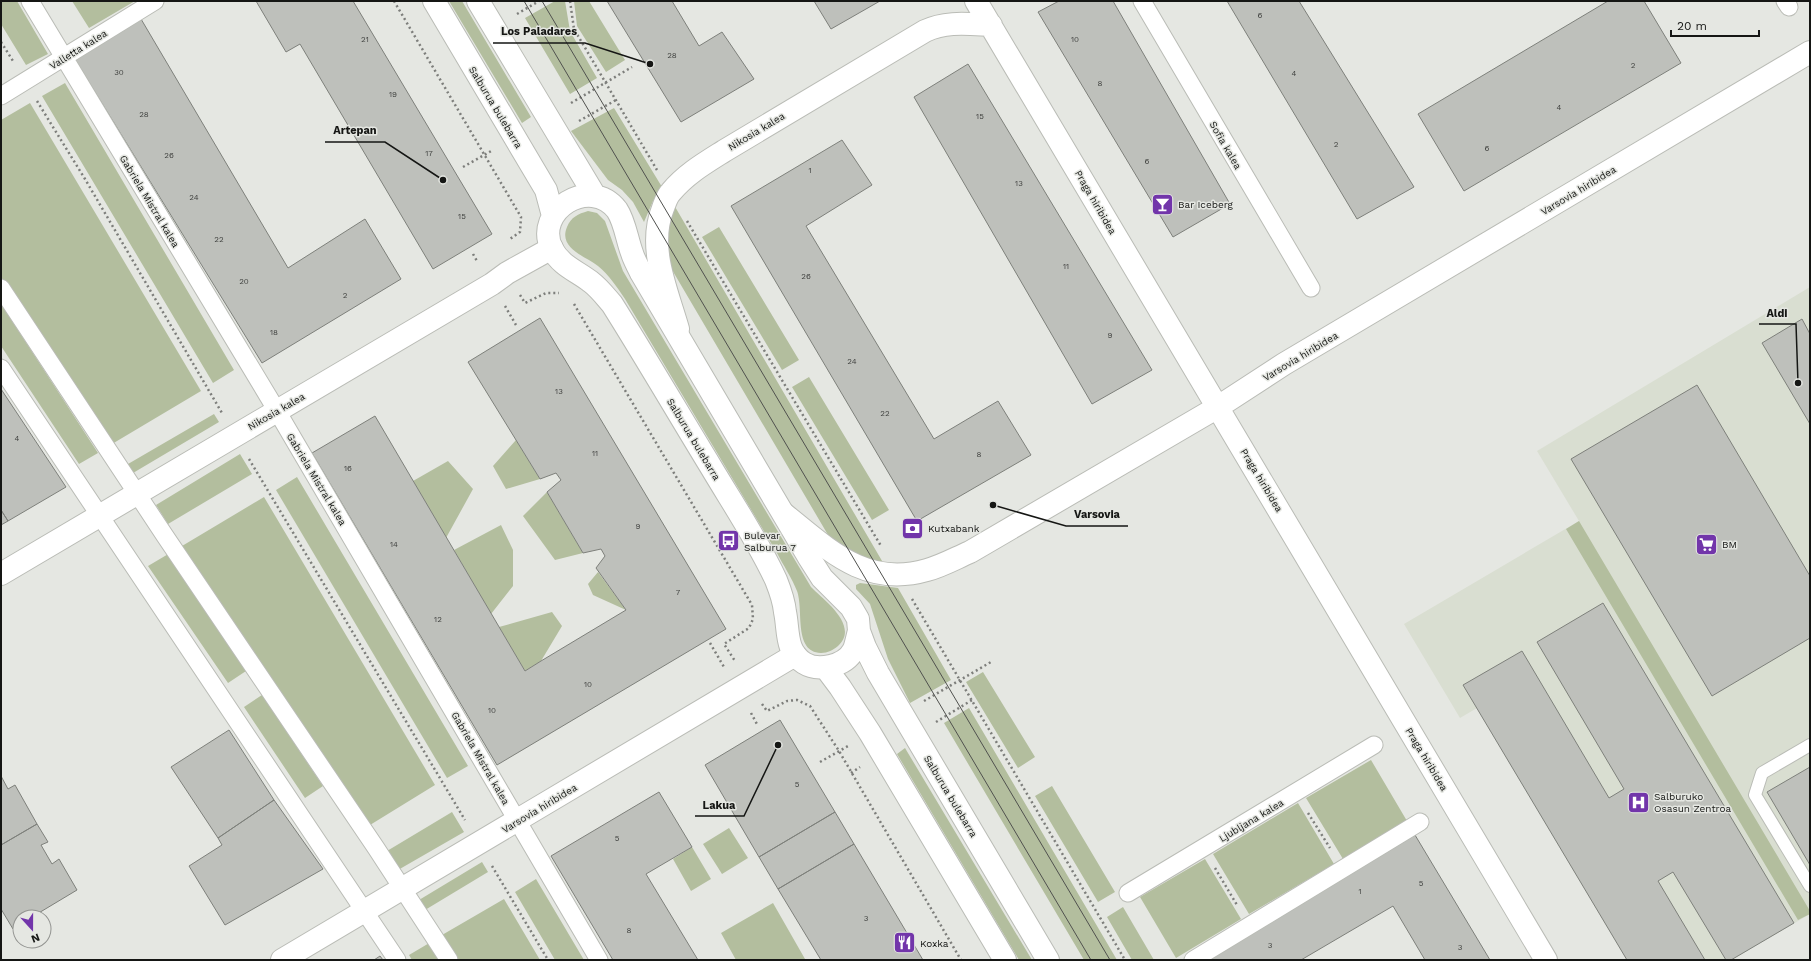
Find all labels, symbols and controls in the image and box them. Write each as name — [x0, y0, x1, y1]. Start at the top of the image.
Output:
house number: 6 — [1258, 11, 1263, 20]
scale bar — [1671, 12, 1759, 38]
text: 20 m — [1677, 19, 1707, 33]
callout: Los Paladares — [493, 20, 585, 43]
text: Los Paladares — [501, 25, 577, 38]
street label: Valletta kalea — [48, 27, 109, 71]
house number: 21 — [361, 35, 369, 44]
house number: 10 — [1071, 35, 1079, 44]
house number: 28 — [667, 51, 677, 60]
house number: 2 — [1631, 61, 1636, 70]
street label: Salburua bulebarra — [467, 64, 525, 150]
house number: 30 — [114, 68, 124, 77]
house number: 4 — [1292, 69, 1297, 78]
house number: 8 — [1098, 79, 1103, 88]
house number: 19 — [389, 90, 397, 99]
house number: 4 — [1557, 103, 1562, 112]
house number: 28 — [139, 110, 149, 119]
street label: Nikosia kalea — [726, 110, 787, 153]
house number: 15 — [976, 112, 984, 121]
callout: Artepan — [325, 119, 385, 142]
street label: Sofia kalea — [1207, 119, 1244, 171]
text: Artepan — [333, 124, 377, 137]
house number: 2 — [1334, 140, 1339, 149]
house number: 6 — [1485, 144, 1490, 153]
house number: 17 — [425, 149, 433, 158]
house number: 26 — [164, 151, 174, 160]
street label: Gabriela Mistral kalea — [118, 153, 182, 250]
house number: 6 — [1145, 157, 1150, 166]
street label: Varsovia hiribidea — [1539, 163, 1618, 217]
house number: 1 — [808, 166, 812, 175]
street label: Praga hiribidea — [1073, 168, 1119, 236]
house number: 13 — [1015, 179, 1023, 188]
bar icon: Bar Iceberg — [1149, 191, 1175, 217]
house number: 24 — [189, 193, 199, 202]
place label: Bar Iceberg — [1178, 199, 1234, 210]
house number: 15 — [458, 212, 466, 221]
house number: 22 — [214, 235, 224, 244]
house number: 11 — [1063, 262, 1069, 271]
house number: 26 — [801, 272, 811, 281]
house number: 20 — [239, 277, 249, 286]
house number: 2 — [343, 291, 348, 300]
callout: Aldi — [1759, 301, 1796, 324]
text: Aldi — [1766, 307, 1788, 320]
house number: 18 — [270, 328, 278, 337]
street label: Varsovia hiribidea — [1261, 329, 1340, 383]
house number: 9 — [1108, 331, 1113, 340]
house number: 24 — [847, 357, 857, 366]
house number: 13 — [555, 387, 563, 396]
street label: Nikosia kalea — [246, 391, 307, 432]
street label: Salburua bulebarra — [665, 396, 723, 482]
house number: 22 — [880, 409, 890, 418]
street label: Gabriela Mistral kalea — [285, 431, 349, 528]
house number: 4 — [15, 434, 20, 443]
street label: Praga hiribidea — [1238, 447, 1285, 514]
house number: 11 — [592, 449, 598, 458]
house number: 8 — [977, 450, 982, 459]
house number: 16 — [344, 464, 352, 473]
callout: Varsovia — [1066, 503, 1128, 526]
text: Varsovia — [1074, 508, 1121, 521]
bank icon: Kutxabank — [899, 515, 925, 541]
house number: 9 — [636, 522, 641, 531]
place label: Kutxabank — [928, 523, 980, 534]
bus stop icon: Bulevar Salburua 7 — [715, 528, 741, 554]
place label: Bulevar Salburua 7 — [744, 530, 796, 553]
supermarket icon: BM — [1693, 531, 1719, 557]
place label: BM — [1722, 539, 1737, 550]
house number: 14 — [390, 540, 398, 549]
house number: 7 — [676, 588, 681, 597]
house number: 12 — [434, 615, 442, 624]
house number: 10 — [584, 680, 592, 689]
house number: 10 — [488, 706, 496, 715]
street label: Gabriela Mistral kalea — [449, 710, 512, 807]
street label: Praga hiribidea — [1403, 726, 1450, 793]
street label: Salburua bulebarra — [922, 753, 980, 839]
house number: 5 — [795, 780, 800, 789]
street label: Varsovia hiribidea — [500, 781, 579, 835]
hospital icon: Salburuko Osasun Zentroa — [1626, 789, 1652, 815]
place label: Salburuko Osasun Zentroa — [1654, 791, 1732, 814]
callout: Lakua — [695, 793, 744, 816]
street label: Ljubljana kalea — [1217, 797, 1286, 844]
text: Lakua — [703, 799, 736, 812]
house number: 5 — [615, 834, 620, 843]
house number: 5 — [1419, 879, 1424, 888]
house number: 1 — [1358, 887, 1362, 896]
north arrow — [12, 909, 52, 949]
house number: 3 — [864, 914, 869, 923]
house number: 8 — [627, 926, 632, 935]
text: N — [29, 930, 42, 945]
restaurant icon: Koxka — [892, 930, 918, 956]
place label: Koxka — [920, 938, 949, 949]
house number: 3 — [1268, 941, 1273, 950]
house number: 3 — [1458, 943, 1463, 952]

